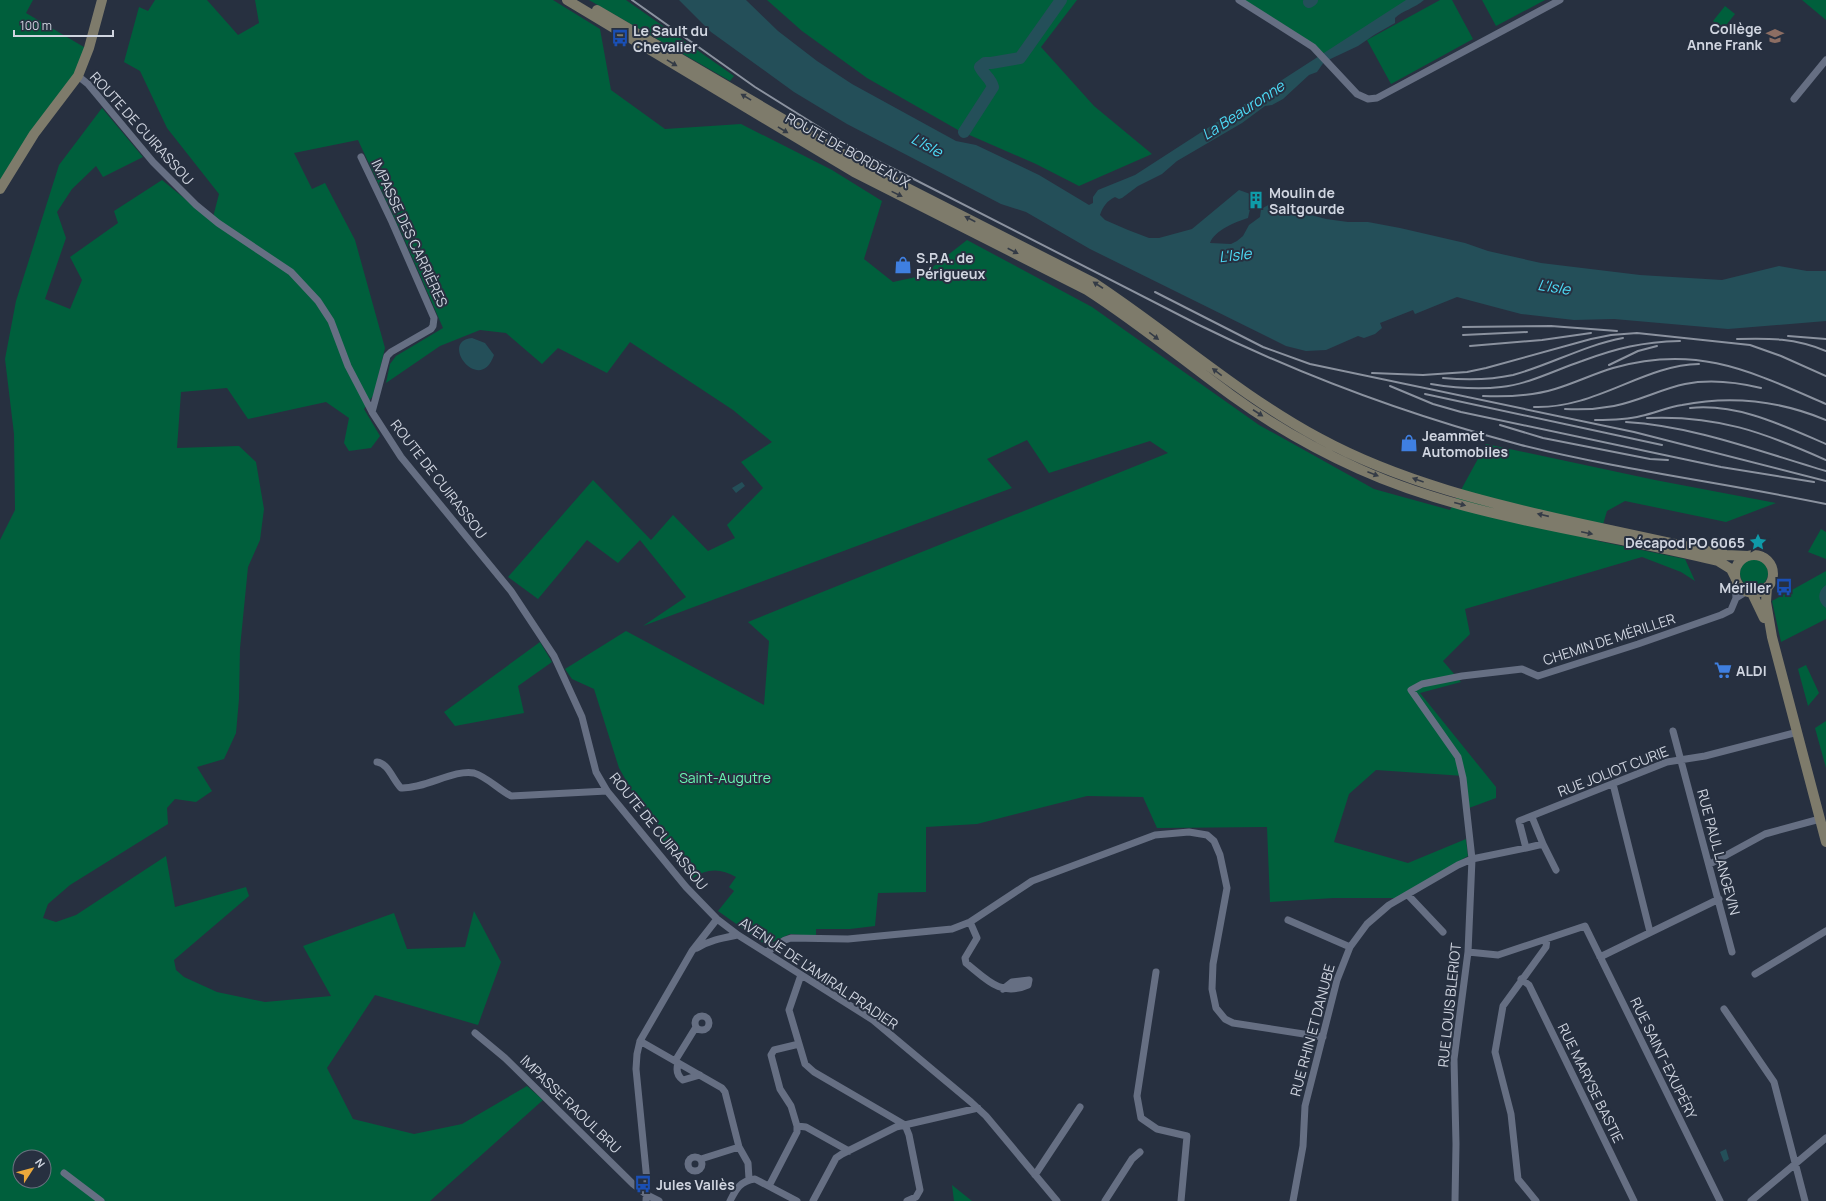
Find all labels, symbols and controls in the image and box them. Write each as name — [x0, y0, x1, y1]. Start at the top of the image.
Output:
scale bar — [14, 12, 113, 38]
text: 100 m — [20, 17, 52, 34]
place label: Collège Anne Frank — [1687, 19, 1762, 54]
place label: Le Sault du Chevalier — [633, 21, 708, 56]
school or university icon: Collège Anne Frank — [1765, 26, 1785, 46]
bus stop icon: Le Sault du Chevalier — [610, 28, 630, 48]
one-way arrow — [666, 60, 678, 67]
street label: ROUTE DE CUIRASSOU — [86, 67, 198, 189]
water label: La Beauronne — [1198, 75, 1289, 145]
one-way arrow — [740, 93, 752, 100]
street label: ROUTE DE BORDEAUX — [782, 108, 914, 192]
one-way arrow — [777, 127, 789, 134]
water label: L'Isle — [908, 128, 947, 163]
street label: IMPASSE DES CARRIÈRES — [367, 156, 453, 310]
place label: Moulin de Saltgourde — [1269, 183, 1345, 218]
building icon: Moulin de Saltgourde — [1246, 190, 1266, 210]
one-way arrow — [891, 191, 902, 197]
one-way arrow — [964, 216, 976, 223]
water label: L'Isle — [1217, 242, 1254, 267]
place label: S.P.A. de Périgueux — [916, 248, 985, 283]
one-way arrow — [1007, 248, 1019, 255]
shop icon: S.P.A. de Périgueux — [893, 255, 913, 275]
water label: L'Isle — [1536, 274, 1573, 300]
one-way arrow — [1092, 282, 1104, 289]
one-way arrow — [1148, 332, 1159, 341]
one-way arrow — [1211, 367, 1222, 376]
one-way arrow — [1253, 409, 1263, 417]
street label: ROUTE DE CUIRASSOU — [387, 416, 491, 542]
place label: Jeammet Automobiles — [1422, 426, 1509, 461]
shop icon: Jeammet Automobiles — [1399, 433, 1419, 453]
one-way arrow — [1367, 472, 1379, 478]
one-way arrow — [1411, 477, 1423, 483]
one-way arrow — [1455, 501, 1467, 507]
one-way arrow — [1536, 512, 1549, 518]
one-way arrow — [1581, 531, 1593, 537]
place icon: Décapod PO 6065 — [1748, 532, 1768, 552]
place label: Décapod PO 6065 — [1625, 533, 1745, 552]
bus stop icon: Mériller — [1774, 577, 1794, 597]
place label: Mériller — [1719, 578, 1771, 597]
street label: CHEMIN DE MÉRILLER — [1540, 609, 1678, 669]
supermarket icon: ALDI — [1713, 660, 1733, 680]
place label: ALDI — [1736, 661, 1767, 680]
street label: RUE JOLIOT CURIE — [1555, 741, 1671, 801]
street label: ROUTE DE CUIRASSOU — [606, 768, 712, 894]
park label: Saint-Augutre — [679, 768, 771, 787]
street label: RUE PAUL LANGEVIN — [1693, 787, 1745, 917]
street label: AVENUE DE L'AMIRAL PRADIER — [736, 913, 902, 1034]
street label: RUE LOUIS BLERIOT — [1433, 941, 1465, 1068]
street label: RUE RHIN ET DANUBE — [1285, 962, 1339, 1098]
street label: RUE SAINT-EXUPÉRY — [1626, 994, 1702, 1122]
street label: RUE MARYSE BASTIE — [1554, 1020, 1628, 1146]
street label: IMPASSE RAOUL BRU — [516, 1051, 626, 1157]
north arrow — [12, 1149, 52, 1189]
text: N — [32, 1155, 49, 1171]
bus stop icon: Jules Vallès — [633, 1174, 653, 1194]
place label: Jules Vallès — [656, 1175, 735, 1194]

